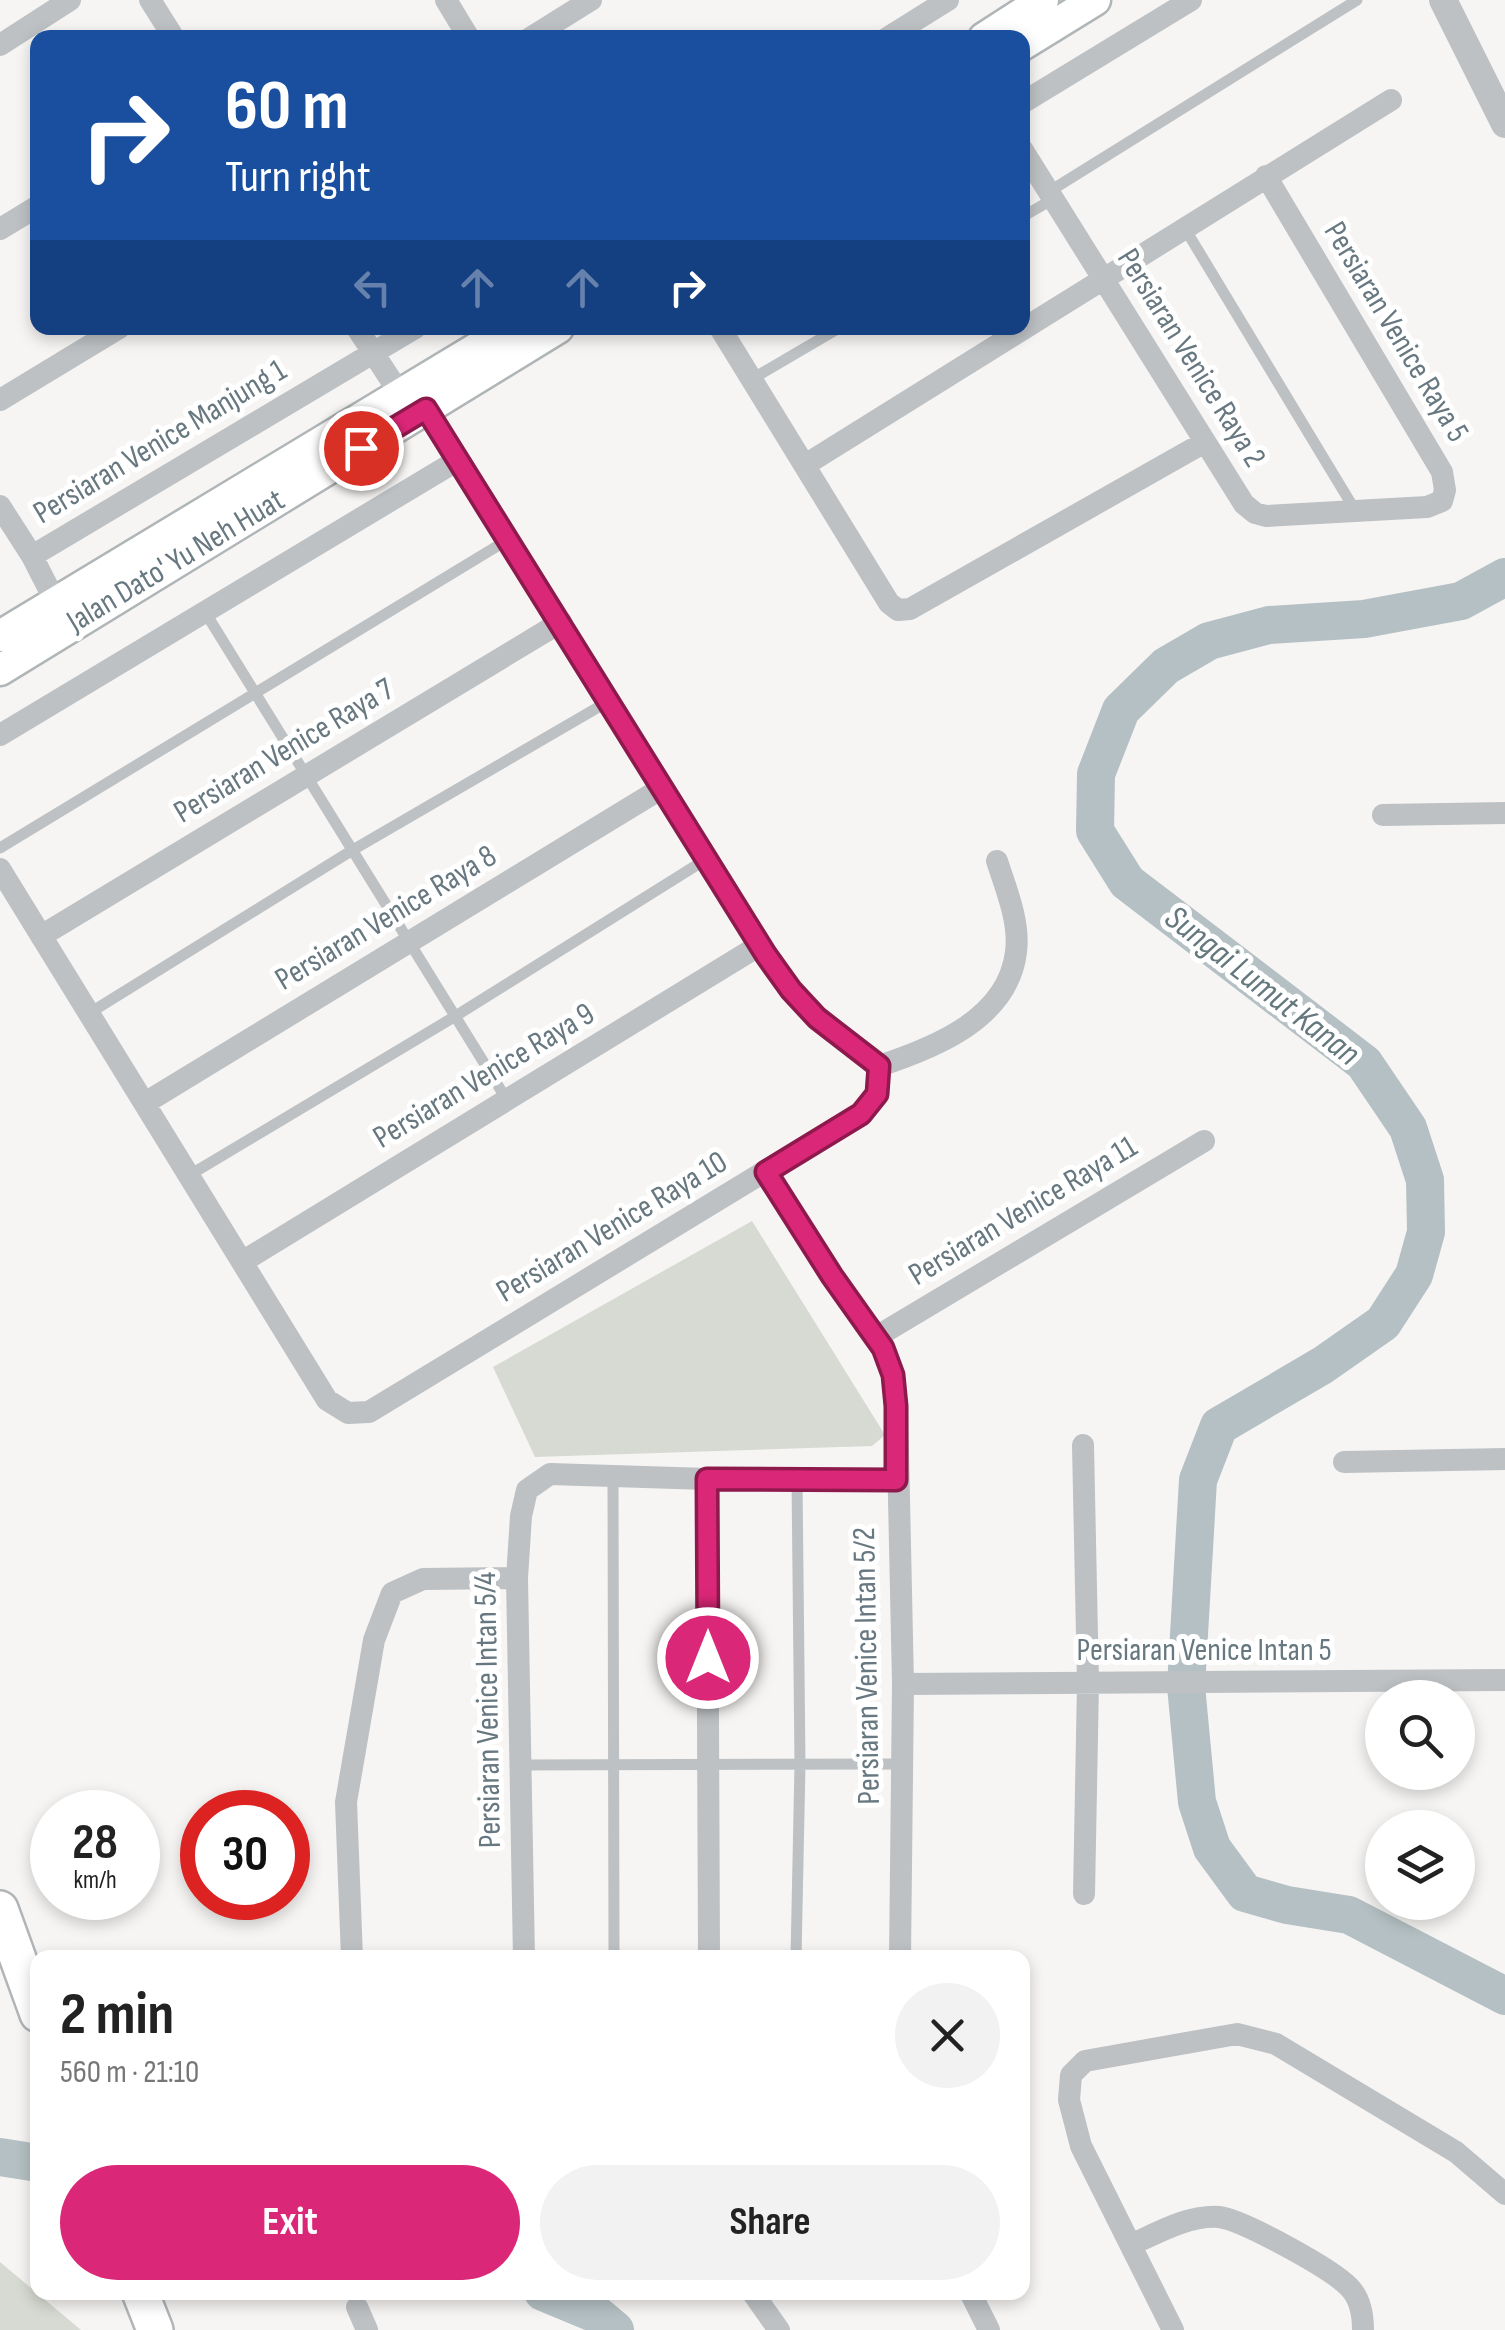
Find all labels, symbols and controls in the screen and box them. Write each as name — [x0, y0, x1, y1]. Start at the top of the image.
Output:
text: 60 m — [225, 65, 349, 149]
icon: right — [60, 70, 190, 200]
text: Turn right — [225, 150, 371, 205]
street label: Persiaran Venice Raya 5 — [1315, 215, 1477, 449]
street label: Persiaran Venice Raya 2 — [1108, 242, 1274, 474]
icon: left — [345, 260, 400, 315]
icon: ahead — [450, 260, 505, 315]
icon: ahead — [555, 260, 610, 315]
icon: right — [660, 260, 715, 315]
street label: Persiaran Venice Manjung 1 — [27, 351, 293, 533]
pin — [319, 406, 404, 491]
icon: arrive — [334, 421, 389, 476]
street label: Jalan Dato' Yu Neh Huat — [59, 481, 292, 642]
street label: Persiaran Venice Raya 7 — [167, 670, 401, 832]
street label: Persiaran Venice Raya 8 — [268, 837, 504, 999]
water label: Sungai Lumut Kanan — [1156, 896, 1368, 1076]
street label: Persiaran Venice Raya 9 — [366, 995, 602, 1157]
street label: Persiaran Venice Raya 11 — [902, 1128, 1144, 1294]
street label: Persiaran Venice Raya 10 — [490, 1143, 734, 1311]
street label: Persiaran Venice Intan 5/2 — [845, 1527, 889, 1805]
street label: Persiaran Venice Intan 5/4 — [466, 1571, 510, 1849]
position arrow — [656, 1606, 760, 1710]
street label: Persiaran Venice Intan 5 — [1076, 1631, 1332, 1670]
map controls — [1365, 1680, 1475, 1920]
button: search — [1365, 1680, 1475, 1790]
speed limit sign: 30 — [180, 1790, 310, 1920]
button: layers — [1365, 1810, 1475, 1920]
text: 28 — [72, 1813, 118, 1873]
text: km/h — [73, 1865, 117, 1896]
text: 2 min — [60, 1979, 174, 2051]
button: close — [895, 1983, 1000, 2088]
text: 560 m · 21:10 — [60, 2053, 199, 2092]
button: Exit — [60, 2165, 520, 2280]
button: Share — [540, 2165, 1000, 2280]

